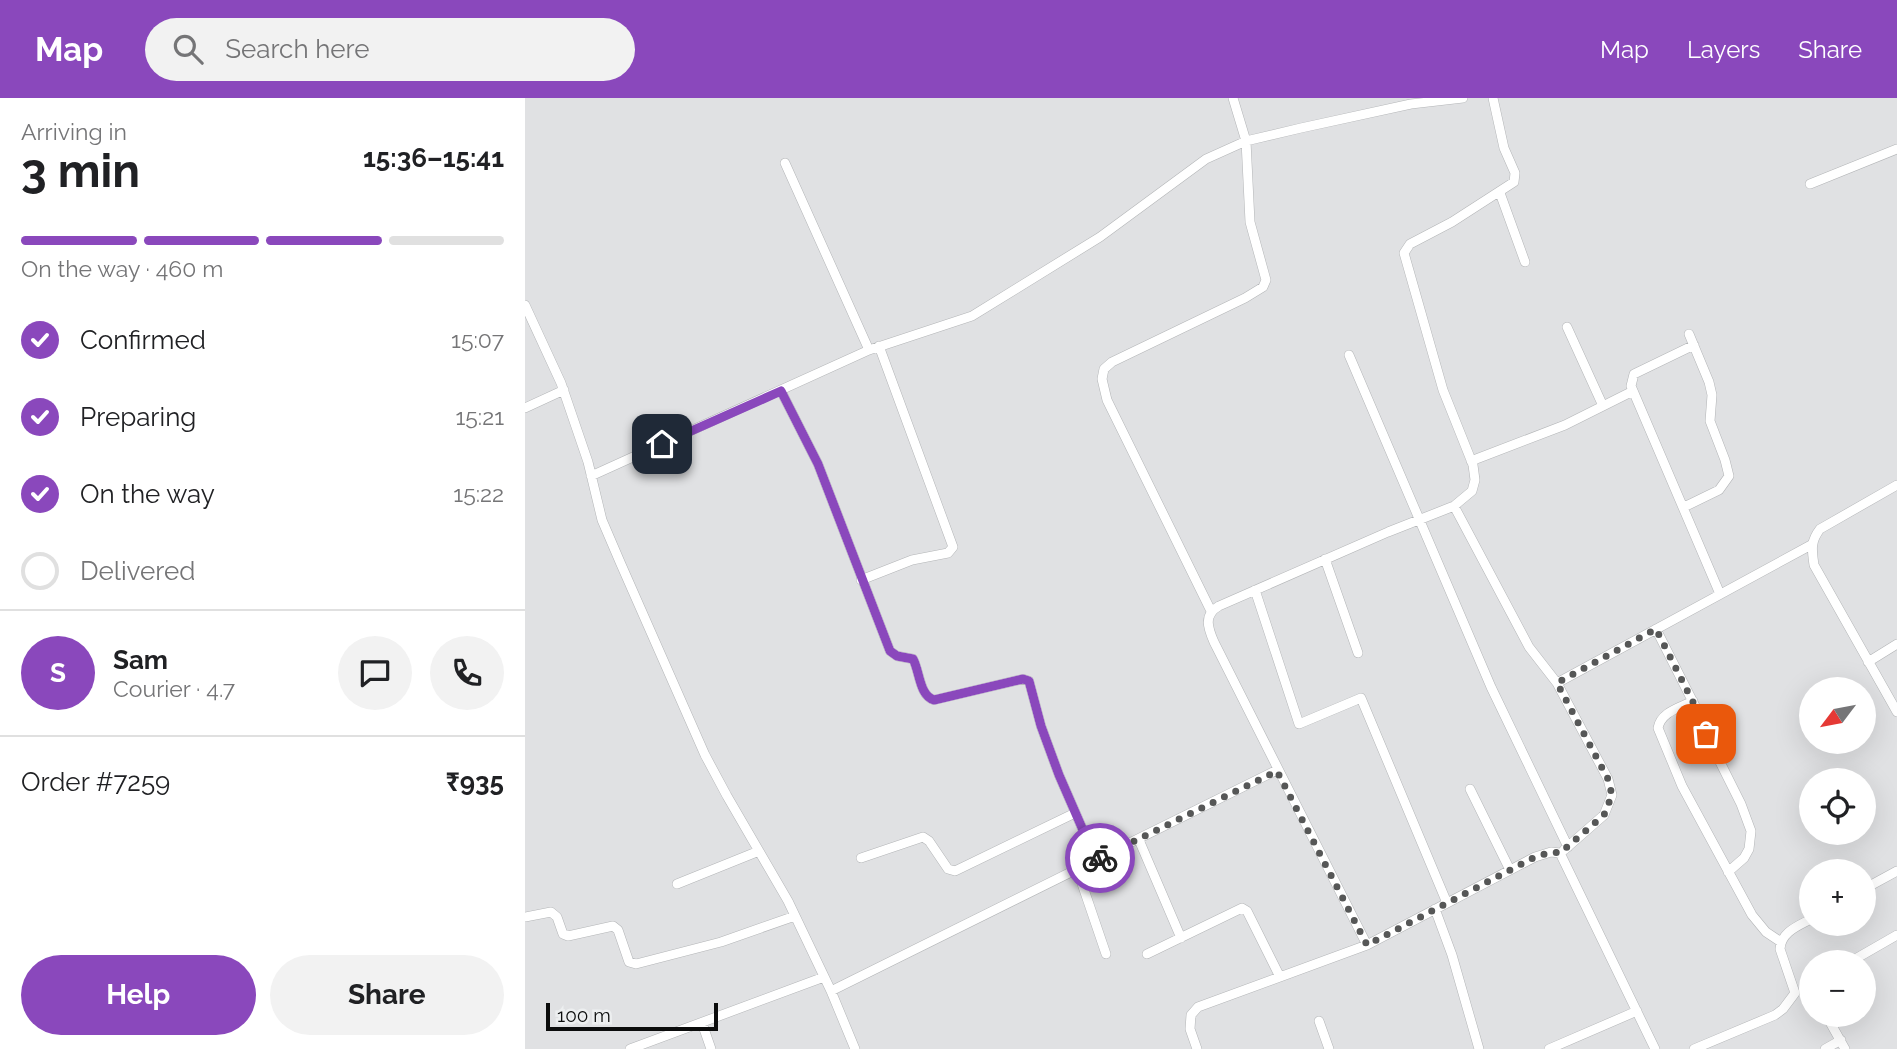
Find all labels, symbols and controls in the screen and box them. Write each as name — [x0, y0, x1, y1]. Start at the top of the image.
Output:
search box — [145, 18, 635, 81]
text: Map — [35, 30, 103, 69]
icon: search — [169, 30, 207, 68]
text: Search here — [225, 34, 370, 64]
text: Map — [1600, 35, 1649, 64]
text: Layers — [1687, 35, 1760, 64]
text: Share — [1798, 35, 1862, 64]
text: Arriving in — [21, 118, 127, 145]
text: 15:36–15:41 — [363, 143, 504, 173]
text: 3 min — [21, 144, 140, 198]
text: On the way · 460 m — [21, 255, 223, 282]
icon: check — [21, 321, 59, 359]
text: Confirmed — [80, 325, 206, 355]
text: 15:07 — [451, 326, 504, 353]
icon: check — [21, 398, 59, 436]
text: Preparing — [80, 402, 196, 432]
text: 15:21 — [455, 403, 504, 430]
pin — [632, 414, 692, 474]
icon: home — [643, 425, 681, 463]
icon: check — [21, 475, 59, 513]
text: On the way — [80, 479, 215, 509]
text: 15:22 — [453, 480, 504, 507]
text: Delivered — [80, 556, 195, 586]
button: chat — [338, 636, 412, 710]
button: phone — [430, 636, 504, 710]
text: Sam — [113, 645, 168, 675]
text: S — [50, 658, 66, 688]
text: Courier · 4.7 — [113, 675, 235, 702]
north arrow — [1799, 677, 1876, 754]
map controls — [1799, 677, 1876, 1027]
pin — [1676, 704, 1736, 764]
icon: bag — [1687, 715, 1725, 753]
text: Order #7259 — [21, 767, 170, 797]
text: ₹935 — [446, 767, 504, 797]
button: locate — [1799, 768, 1876, 845]
courier — [1065, 823, 1135, 893]
icon: bike — [1081, 839, 1119, 877]
button: + — [1799, 859, 1876, 936]
button: − — [1799, 950, 1876, 1027]
button: Help — [21, 955, 256, 1035]
button: Share — [270, 955, 504, 1035]
scale bar — [546, 1000, 717, 1032]
text: 100 m — [557, 1004, 611, 1026]

